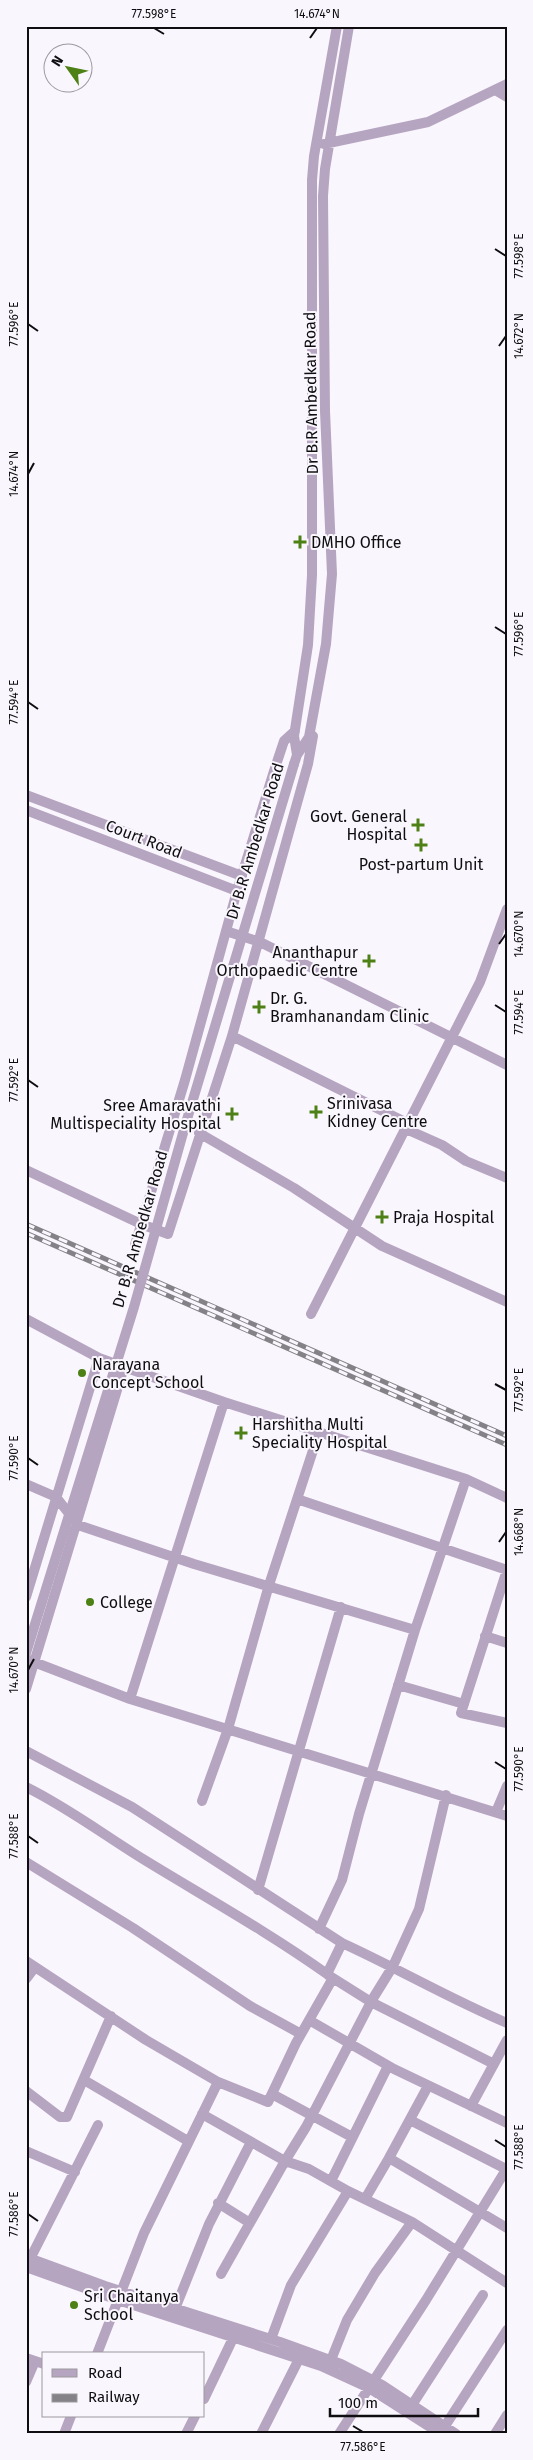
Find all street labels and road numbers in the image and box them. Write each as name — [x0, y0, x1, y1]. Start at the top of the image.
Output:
street label: Dr B.R Ambedkar Road — [300, 311, 322, 475]
street label: Dr B.R Ambedkar Road — [222, 760, 288, 922]
street label: Court Road — [103, 816, 185, 862]
street label: Dr B.R Ambedkar Road — [108, 1148, 172, 1310]

